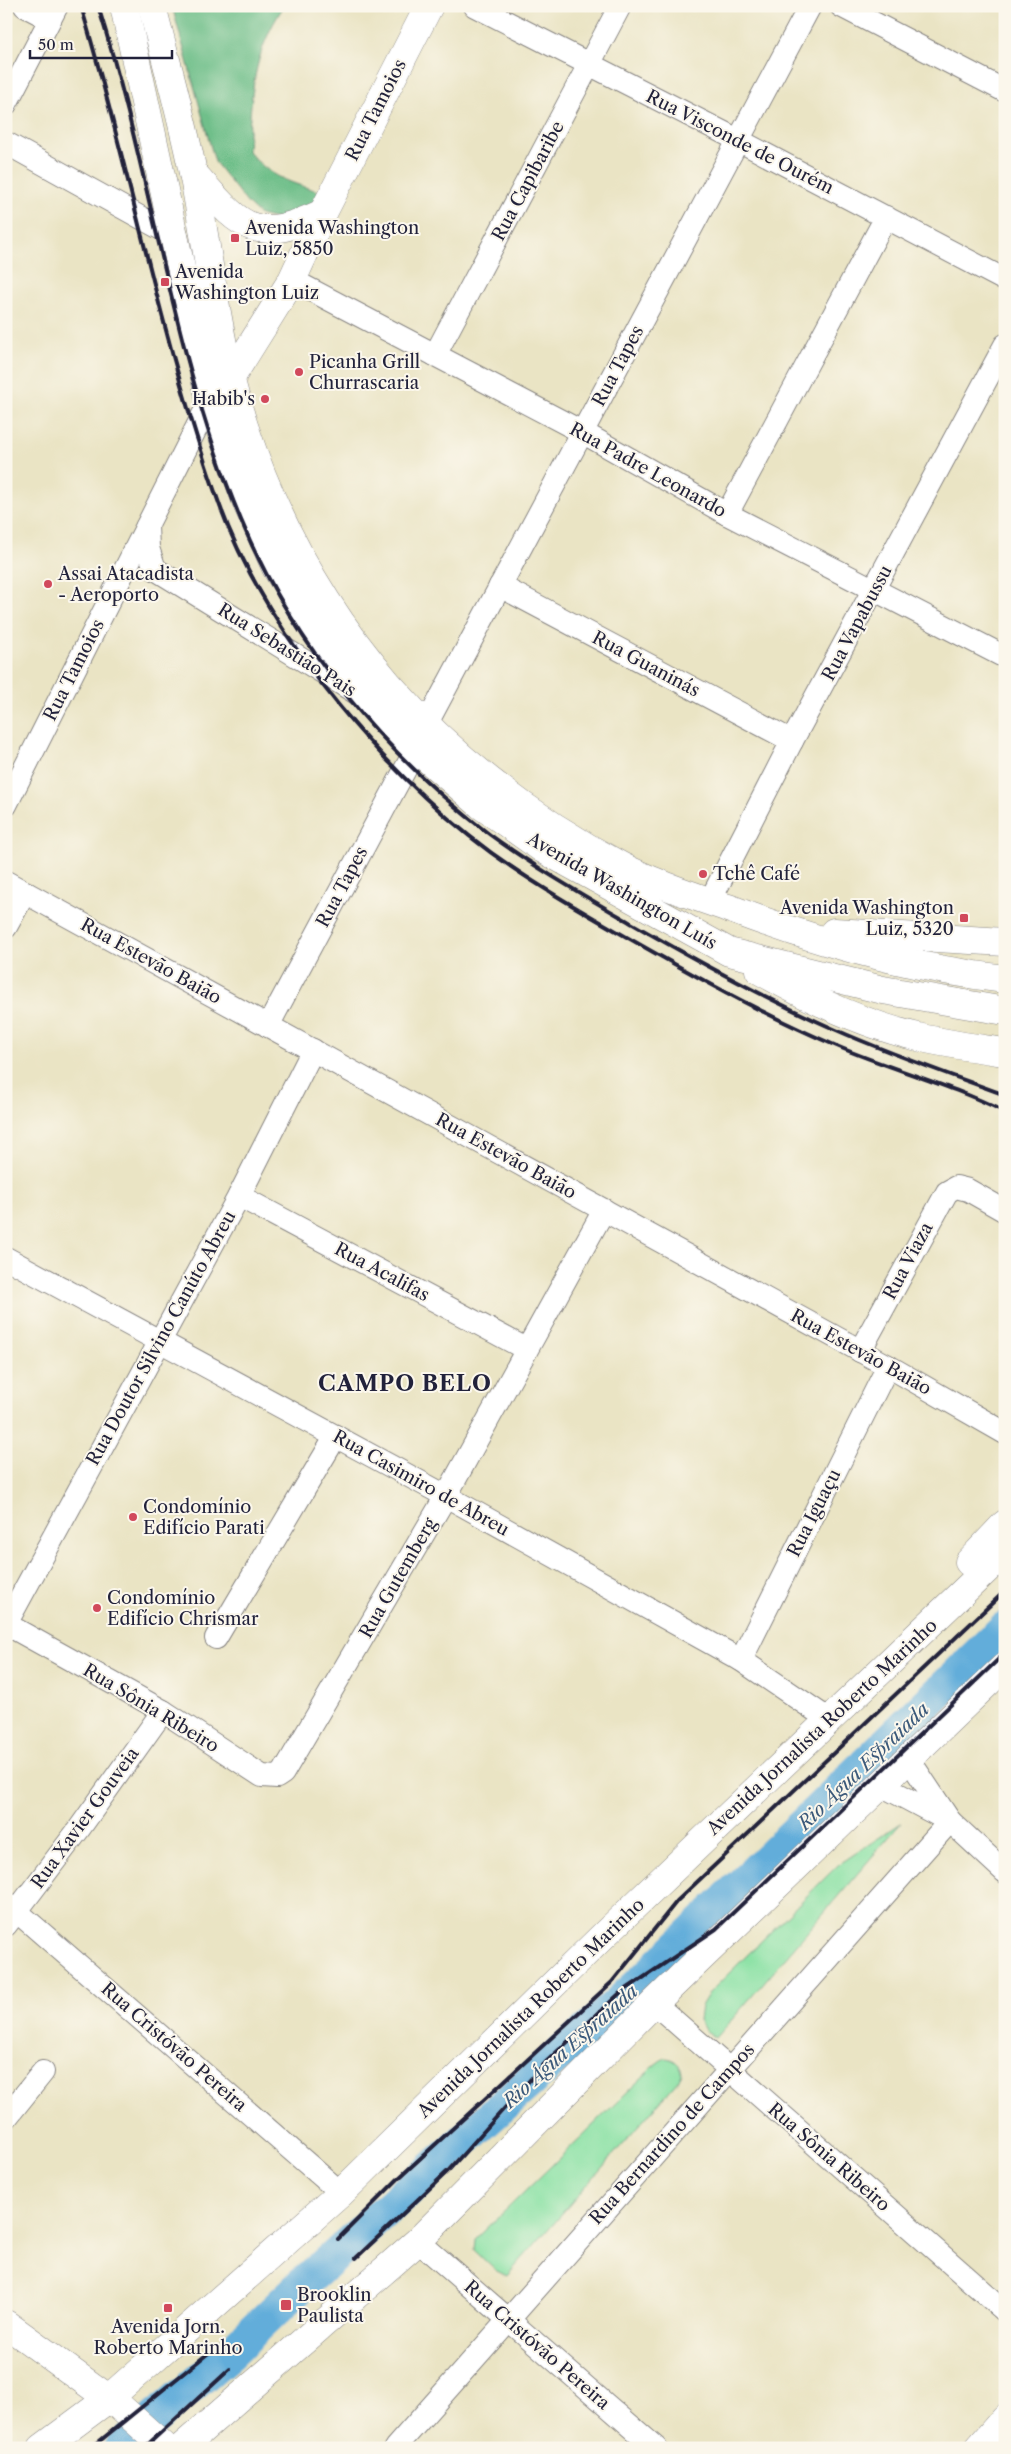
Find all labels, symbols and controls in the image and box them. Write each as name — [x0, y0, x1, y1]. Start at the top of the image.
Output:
scale bar — [30, 28, 172, 60]
text: 50 m — [38, 35, 74, 54]
street label: Rua Tamoios — [341, 55, 411, 165]
street label: Rua Visconde de Ourém — [643, 85, 838, 199]
street label: Rua Capibaribe — [487, 117, 569, 245]
place label: Avenida Washington Luiz, 5850 — [244, 217, 419, 260]
marker: Avenida Washington Luiz, 5850 — [229, 232, 241, 244]
place label: Avenida Washington Luiz — [174, 261, 319, 304]
marker: Avenida Washington Luiz — [159, 276, 171, 288]
street label: Rua Tapes — [588, 322, 648, 410]
place label: Picanha Grill Churrascaria — [309, 351, 420, 394]
marker: Picanha Grill Churrascaria — [293, 366, 305, 378]
place label: Habib's — [192, 388, 255, 410]
marker: Habib's — [259, 393, 271, 405]
street label: Rua Padre Leonardo — [566, 418, 730, 522]
street label: Rua Vapabussu — [817, 561, 897, 685]
place label: Assai Atacadista - Aeroporto — [57, 563, 195, 606]
marker: Assai Atacadista - Aeroporto — [42, 578, 54, 590]
street label: Rua Sebastião Pais — [214, 599, 360, 701]
street label: Rua Tamoios — [39, 615, 109, 725]
street label: Rua Guaninás — [588, 626, 704, 702]
street label: Avenida Washington Luís — [522, 827, 721, 954]
street label: Rua Tapes — [312, 843, 372, 931]
place label: Tchê Café — [713, 863, 800, 885]
marker: Tchê Café — [697, 868, 709, 880]
place label: Avenida Washington Luiz, 5320 — [779, 897, 954, 940]
marker: Avenida Washington Luiz, 5320 — [958, 912, 970, 924]
street label: Rua Estevão Baião — [77, 913, 225, 1009]
street label: Rua Estevão Baião — [432, 1108, 580, 1204]
street label: Rua Doutor Silvino Canúto Abreu — [82, 1207, 240, 1469]
street label: Rua Viaza — [878, 1218, 938, 1303]
street label: Rua Acalifas — [331, 1238, 433, 1306]
street label: Rua Estevão Baião — [787, 1304, 935, 1400]
district label: CAMPO BELO — [318, 1370, 492, 1397]
street label: Rua Casimiro de Abreu — [329, 1425, 513, 1541]
street label: Rua Iguaçu — [782, 1465, 846, 1561]
place label: Condomínio Edifício Parati — [143, 1496, 265, 1539]
marker: Condomínio Edifício Parati — [127, 1511, 139, 1523]
street label: Rua Gutemberg — [355, 1514, 442, 1642]
place label: Condomínio Edifício Chrismar — [107, 1587, 259, 1630]
marker: Condomínio Edifício Chrismar — [91, 1602, 103, 1614]
street label: Avenida Jornalista Roberto Marinho — [702, 1614, 942, 1840]
street label: Rua Sônia Ribeiro — [79, 1659, 223, 1757]
water label: Rio Água Espraiada — [791, 1697, 934, 1836]
street label: Rua Xavier Gouveia — [26, 1743, 144, 1893]
street label: Avenida Jornalista Roberto Marinho — [412, 1894, 649, 2123]
street label: Rua Cristóvão Pereira — [97, 1978, 252, 2117]
water label: Rio Água Espraiada — [497, 1979, 643, 2114]
street label: Rua Bernardino de Campos — [585, 2039, 759, 2229]
street label: Rua Sônia Ribeiro — [764, 2098, 894, 2216]
street label: Rua Cristóvão Pereira — [460, 2276, 615, 2415]
place label: Brooklin Paulista — [297, 2284, 371, 2327]
marker: Brooklin Paulista — [279, 2298, 293, 2312]
marker: Avenida Jorn. Roberto Marinho — [162, 2302, 174, 2314]
place label: Avenida Jorn. Roberto Marinho — [94, 2316, 242, 2359]

